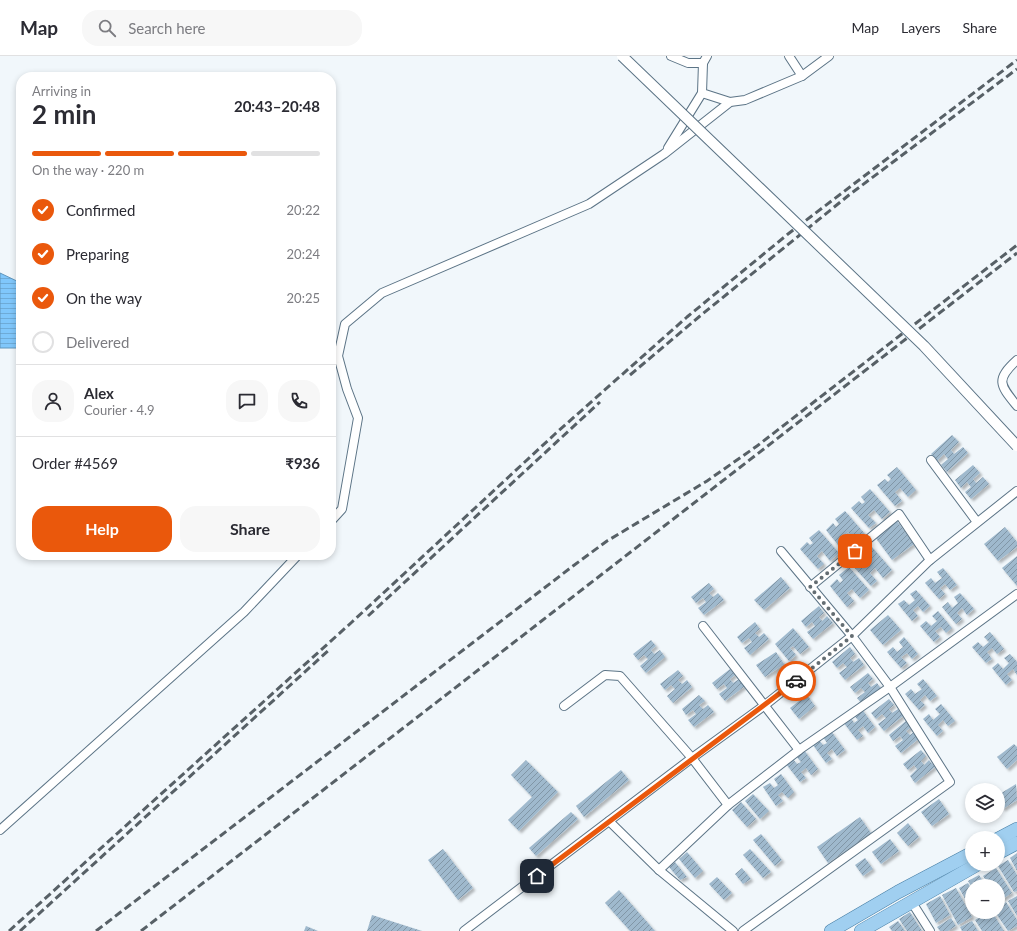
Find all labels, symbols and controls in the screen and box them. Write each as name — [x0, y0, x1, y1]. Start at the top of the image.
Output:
search box — [82, 10, 362, 46]
text: Map — [20, 16, 58, 39]
icon: search — [96, 17, 118, 39]
text: Search here — [128, 19, 206, 37]
text: Map — [851, 19, 879, 36]
text: Layers — [901, 19, 941, 36]
text: Share — [963, 19, 997, 36]
text: Arriving in — [32, 83, 91, 99]
text: 20:43–20:48 — [234, 97, 320, 115]
text: 2 min — [32, 98, 96, 130]
text: On the way · 220 m — [32, 162, 144, 178]
icon: check — [32, 199, 54, 221]
text: Confirmed — [66, 201, 135, 219]
text: 20:22 — [287, 202, 320, 218]
icon: check — [32, 243, 54, 265]
text: Preparing — [66, 245, 129, 263]
text: 20:24 — [287, 246, 320, 262]
icon: check — [32, 287, 54, 309]
text: On the way — [66, 289, 142, 307]
text: 20:25 — [287, 290, 320, 306]
text: Delivered — [66, 333, 129, 351]
button: person — [32, 380, 74, 422]
button: chat — [226, 380, 268, 422]
button: phone — [278, 380, 320, 422]
text: Alex — [84, 384, 114, 402]
text: Courier · 4.9 — [84, 402, 155, 418]
text: Order #4569 — [32, 454, 118, 472]
text: ₹936 — [285, 454, 320, 472]
button: Help — [32, 506, 172, 552]
button: Share — [180, 506, 320, 552]
pin — [838, 534, 872, 568]
icon: bag — [844, 540, 866, 562]
courier — [776, 661, 816, 701]
icon: car — [785, 670, 807, 692]
map controls — [965, 783, 1005, 919]
button: layers — [965, 783, 1005, 823]
button: + — [965, 831, 1005, 871]
pin — [520, 859, 554, 893]
icon: home — [526, 865, 548, 887]
button: − — [965, 879, 1005, 919]

